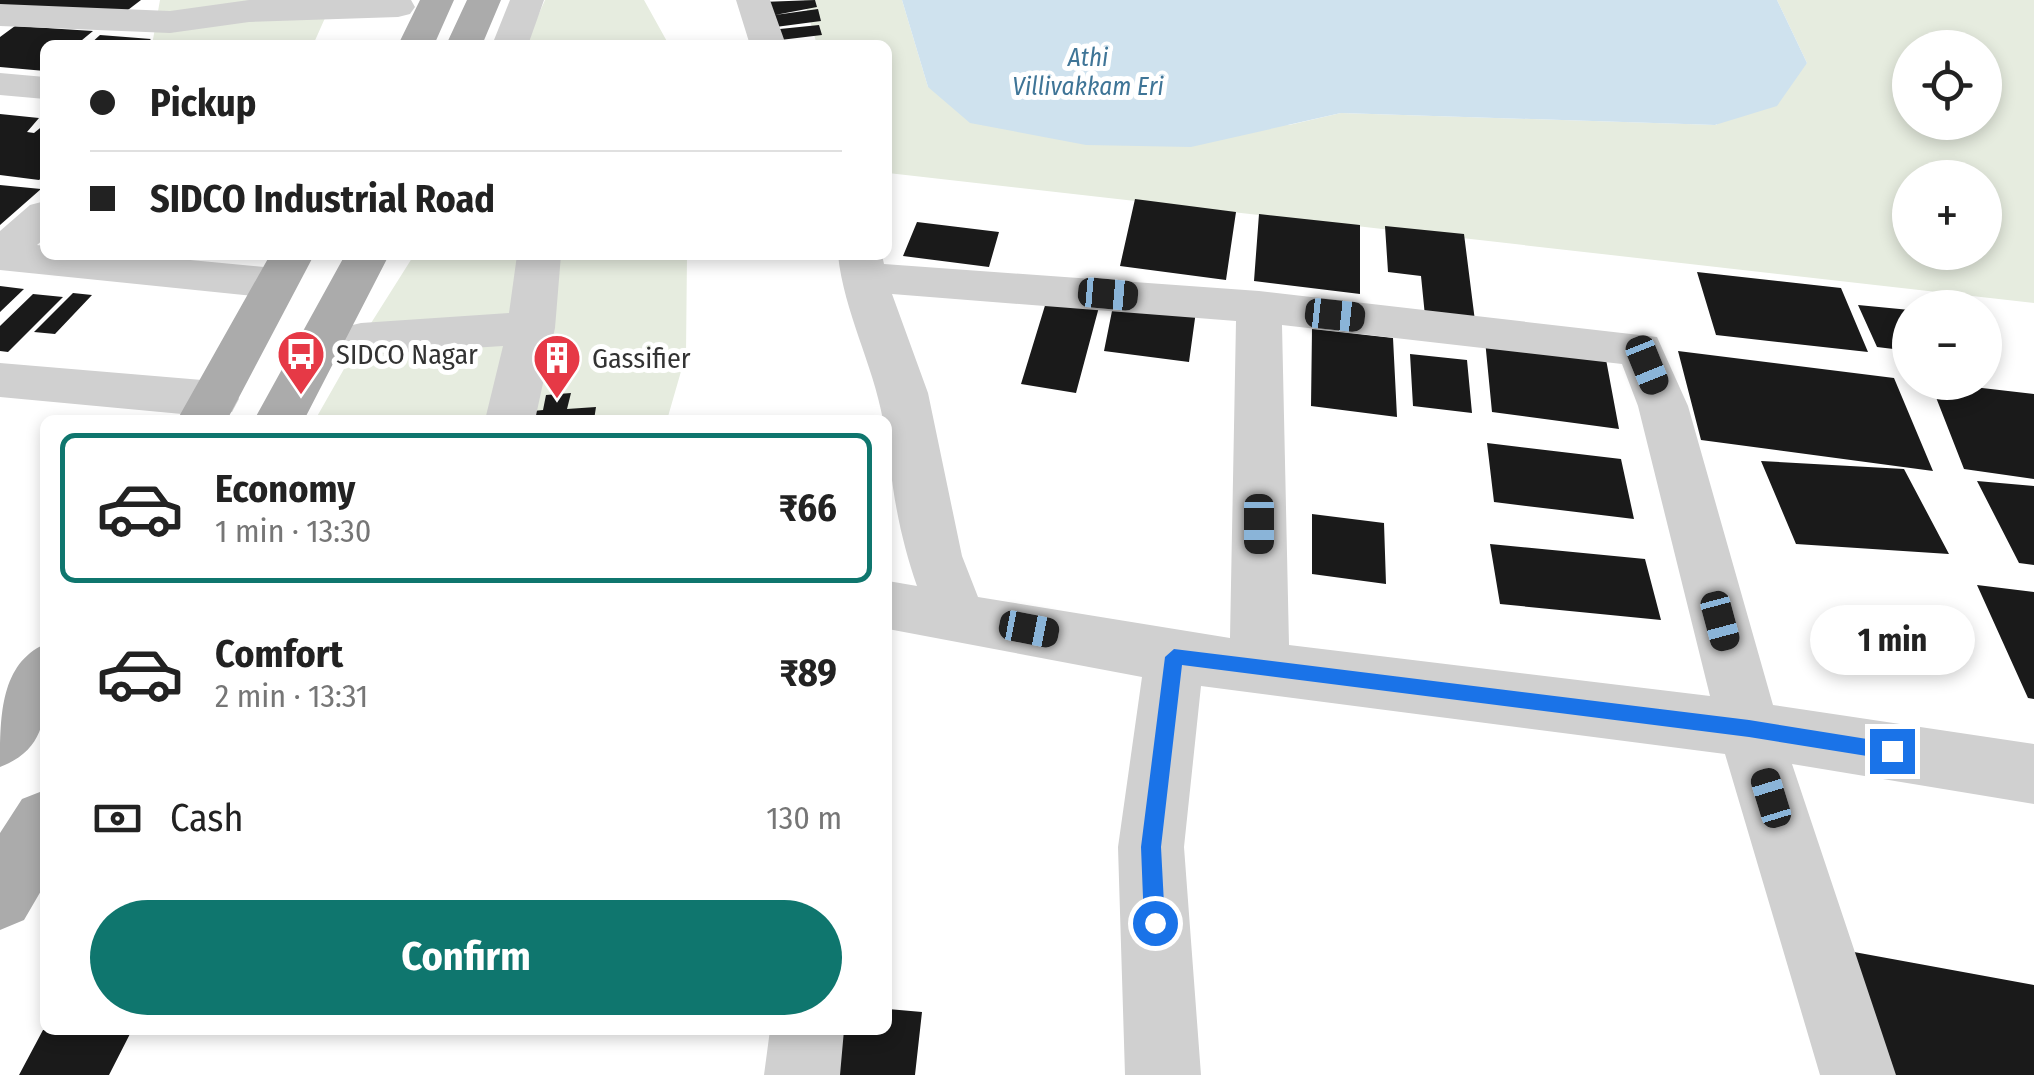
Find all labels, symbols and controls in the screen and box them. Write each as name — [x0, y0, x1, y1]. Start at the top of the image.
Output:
map controls — [1892, 30, 2002, 400]
button: locate — [1892, 30, 2002, 140]
water label: Athi Villivakkam Eri — [1012, 43, 1164, 102]
text: Pickup — [150, 80, 256, 126]
button: + — [1892, 160, 2002, 270]
text: SIDCO Industrial Road — [150, 176, 495, 222]
car — [1077, 276, 1139, 312]
button: − — [1892, 290, 2002, 400]
car — [1304, 297, 1366, 333]
bus stop icon: SIDCO Nagar — [275, 328, 327, 396]
building icon: Gassifier — [531, 332, 583, 400]
car — [1622, 332, 1672, 398]
place label: SIDCO Nagar — [336, 338, 478, 371]
place label: Gassifier — [592, 342, 691, 375]
icon: car — [95, 463, 185, 553]
text: Economy — [215, 466, 355, 512]
text: ₹66 — [779, 485, 837, 531]
car — [1244, 494, 1274, 554]
text: 1 min · 13:30 — [215, 512, 371, 550]
car — [1698, 588, 1742, 654]
callout: 1 min — [1810, 606, 1974, 676]
car — [997, 609, 1061, 649]
text: 1 min — [1858, 621, 1927, 659]
icon: car — [95, 628, 185, 718]
text: Comfort — [215, 631, 343, 677]
text: ₹89 — [780, 650, 837, 696]
text: 2 min · 13:31 — [215, 677, 368, 715]
route end — [1870, 729, 1915, 774]
car — [1748, 765, 1794, 831]
icon: cash — [90, 791, 145, 846]
text: Cash — [170, 795, 244, 841]
text: 130 m — [766, 799, 842, 837]
button: Confirm — [90, 900, 842, 1015]
route start — [1133, 901, 1178, 946]

